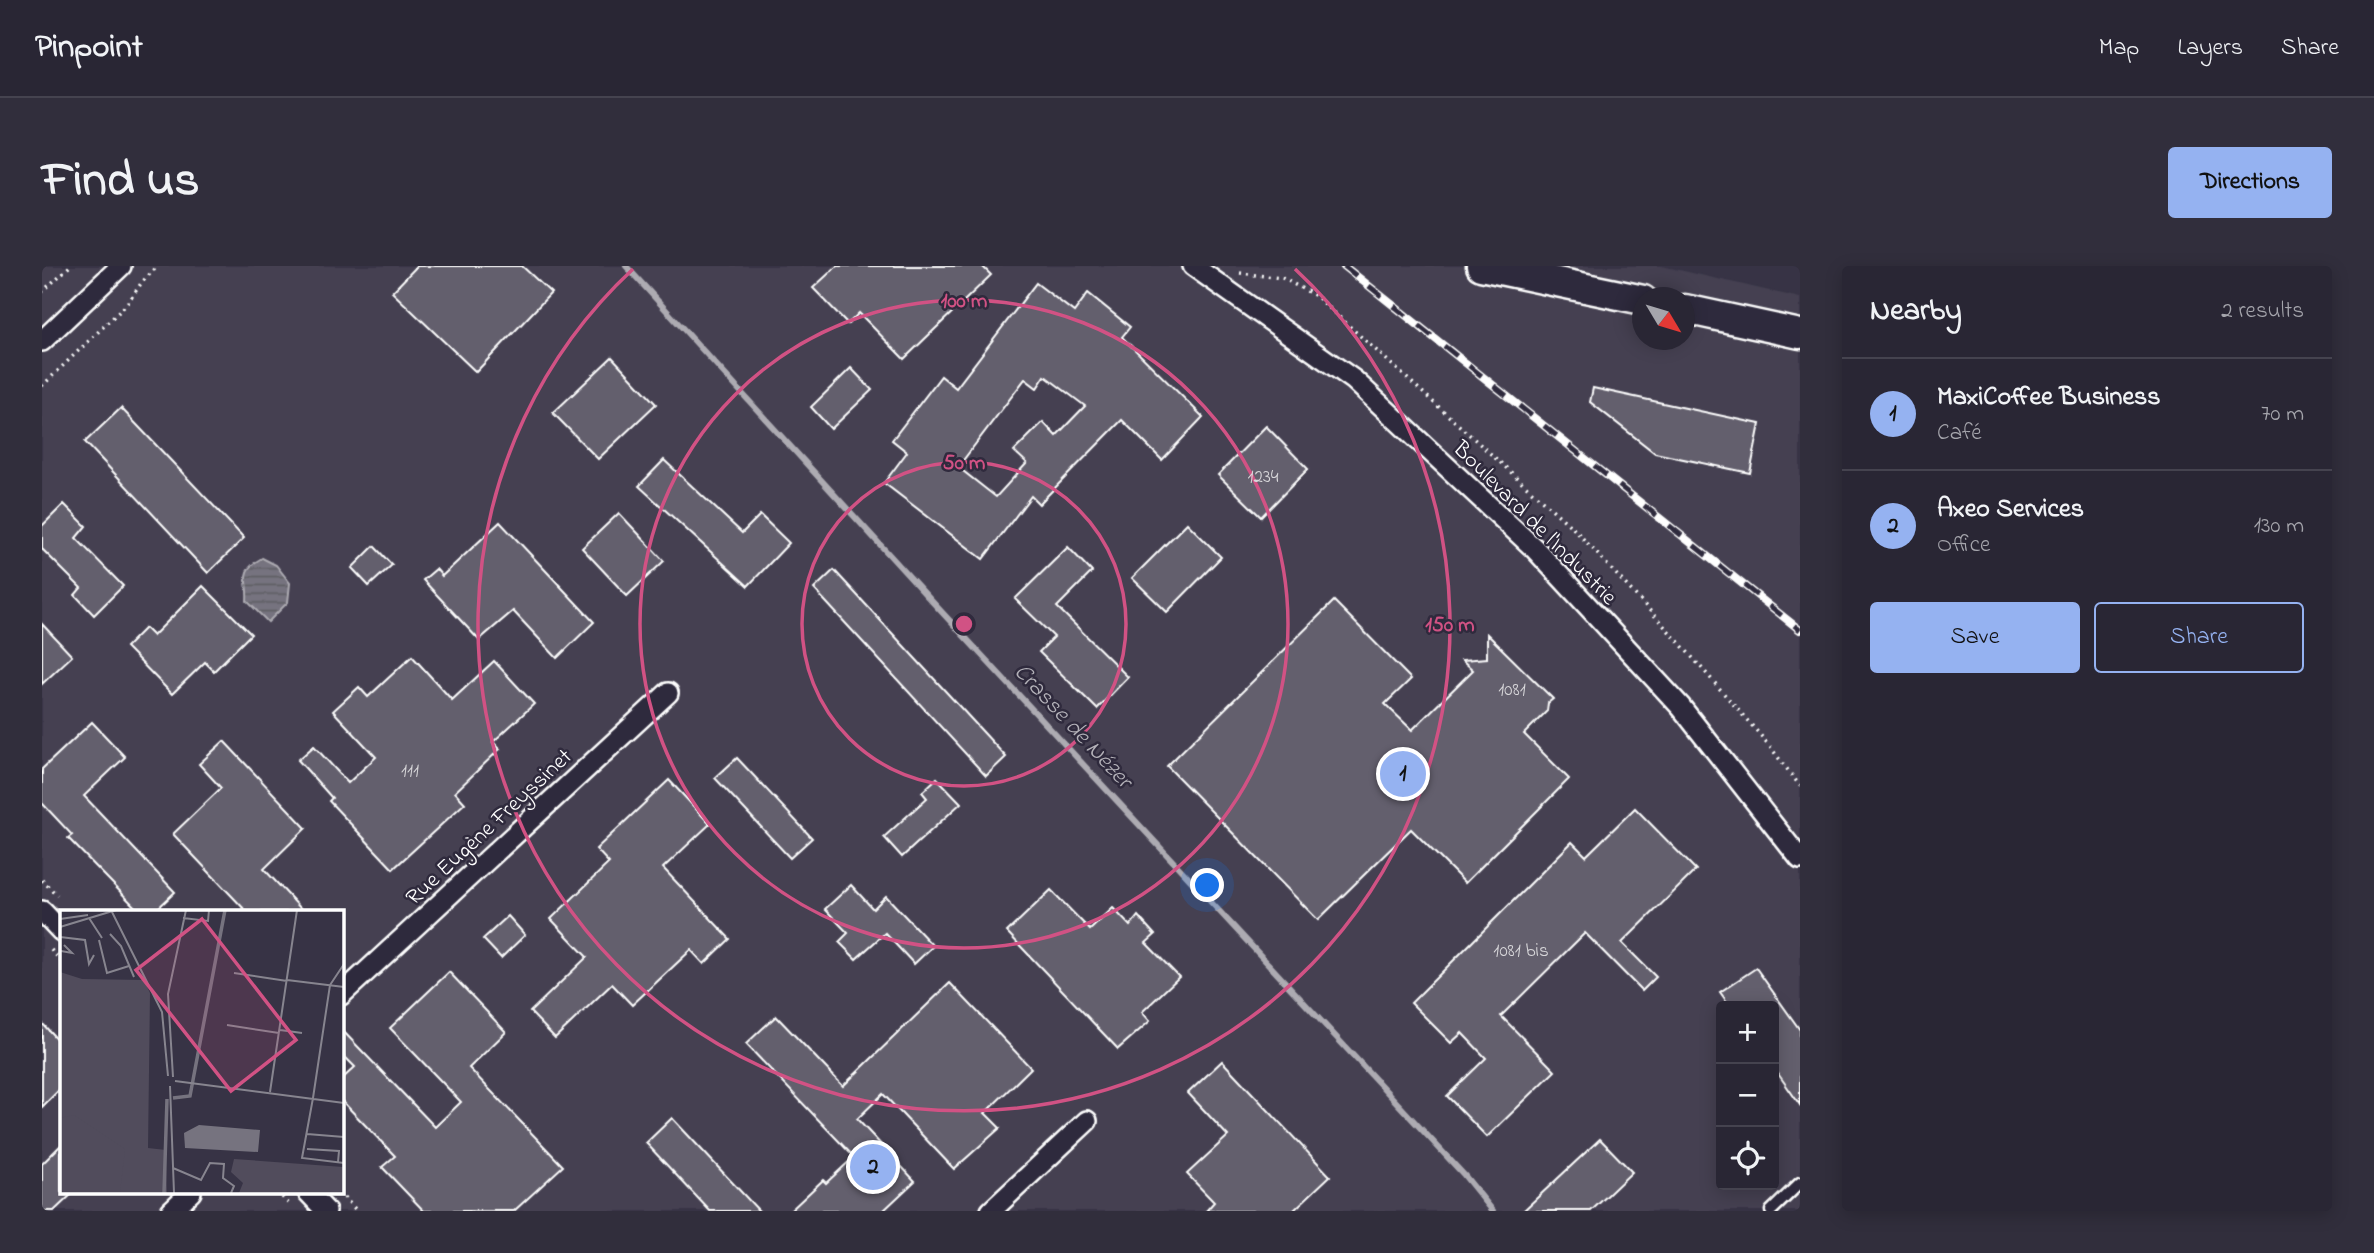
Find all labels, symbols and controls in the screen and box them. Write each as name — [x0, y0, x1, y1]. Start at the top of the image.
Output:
text: Pinpoint — [35, 24, 143, 72]
text: Map — [2099, 31, 2139, 66]
text: Layers — [2177, 31, 2243, 66]
text: Share — [2281, 31, 2339, 66]
text: Find us — [42, 146, 199, 218]
button: Directions — [2168, 147, 2332, 218]
text: 100 m — [941, 287, 987, 317]
north arrow — [1632, 287, 1695, 350]
text: Nearby — [1870, 290, 1962, 334]
text: 2 results — [2221, 295, 2304, 328]
text: MaxiCoffee Business — [1937, 379, 2161, 417]
text: 1 — [1889, 398, 1897, 431]
text: 70 m — [2261, 398, 2304, 431]
text: Café — [1937, 417, 1982, 450]
street label: Boulevard de l'Industrie — [1444, 433, 1624, 614]
text: 50 m — [943, 449, 985, 479]
house number: 1234 — [1247, 464, 1279, 491]
text: Axeo Services — [1937, 491, 2084, 529]
text: 2 — [1887, 510, 1899, 543]
text: 130 m — [2254, 510, 2304, 543]
text: Office — [1937, 529, 1990, 562]
button: Save — [1870, 602, 2080, 673]
button: Share — [2094, 602, 2304, 673]
text: 150 m — [1425, 611, 1475, 641]
centre of rings — [952, 612, 976, 636]
water label: Crasse de Nézer — [1005, 656, 1141, 799]
house number: 1081 — [1498, 677, 1526, 704]
street label: Rue Eugène Freyssinet — [399, 742, 582, 915]
pin: 1 — [1380, 748, 1426, 800]
house number: 111 — [401, 758, 419, 785]
your location — [1190, 868, 1224, 902]
inset map — [60, 910, 343, 1194]
house number: 1081 bis — [1493, 938, 1549, 965]
map controls — [1716, 1001, 1779, 1190]
button: + — [1716, 1001, 1779, 1064]
button: − — [1716, 1064, 1779, 1127]
button: locate — [1716, 1127, 1779, 1190]
pin: 2 — [850, 1141, 896, 1193]

